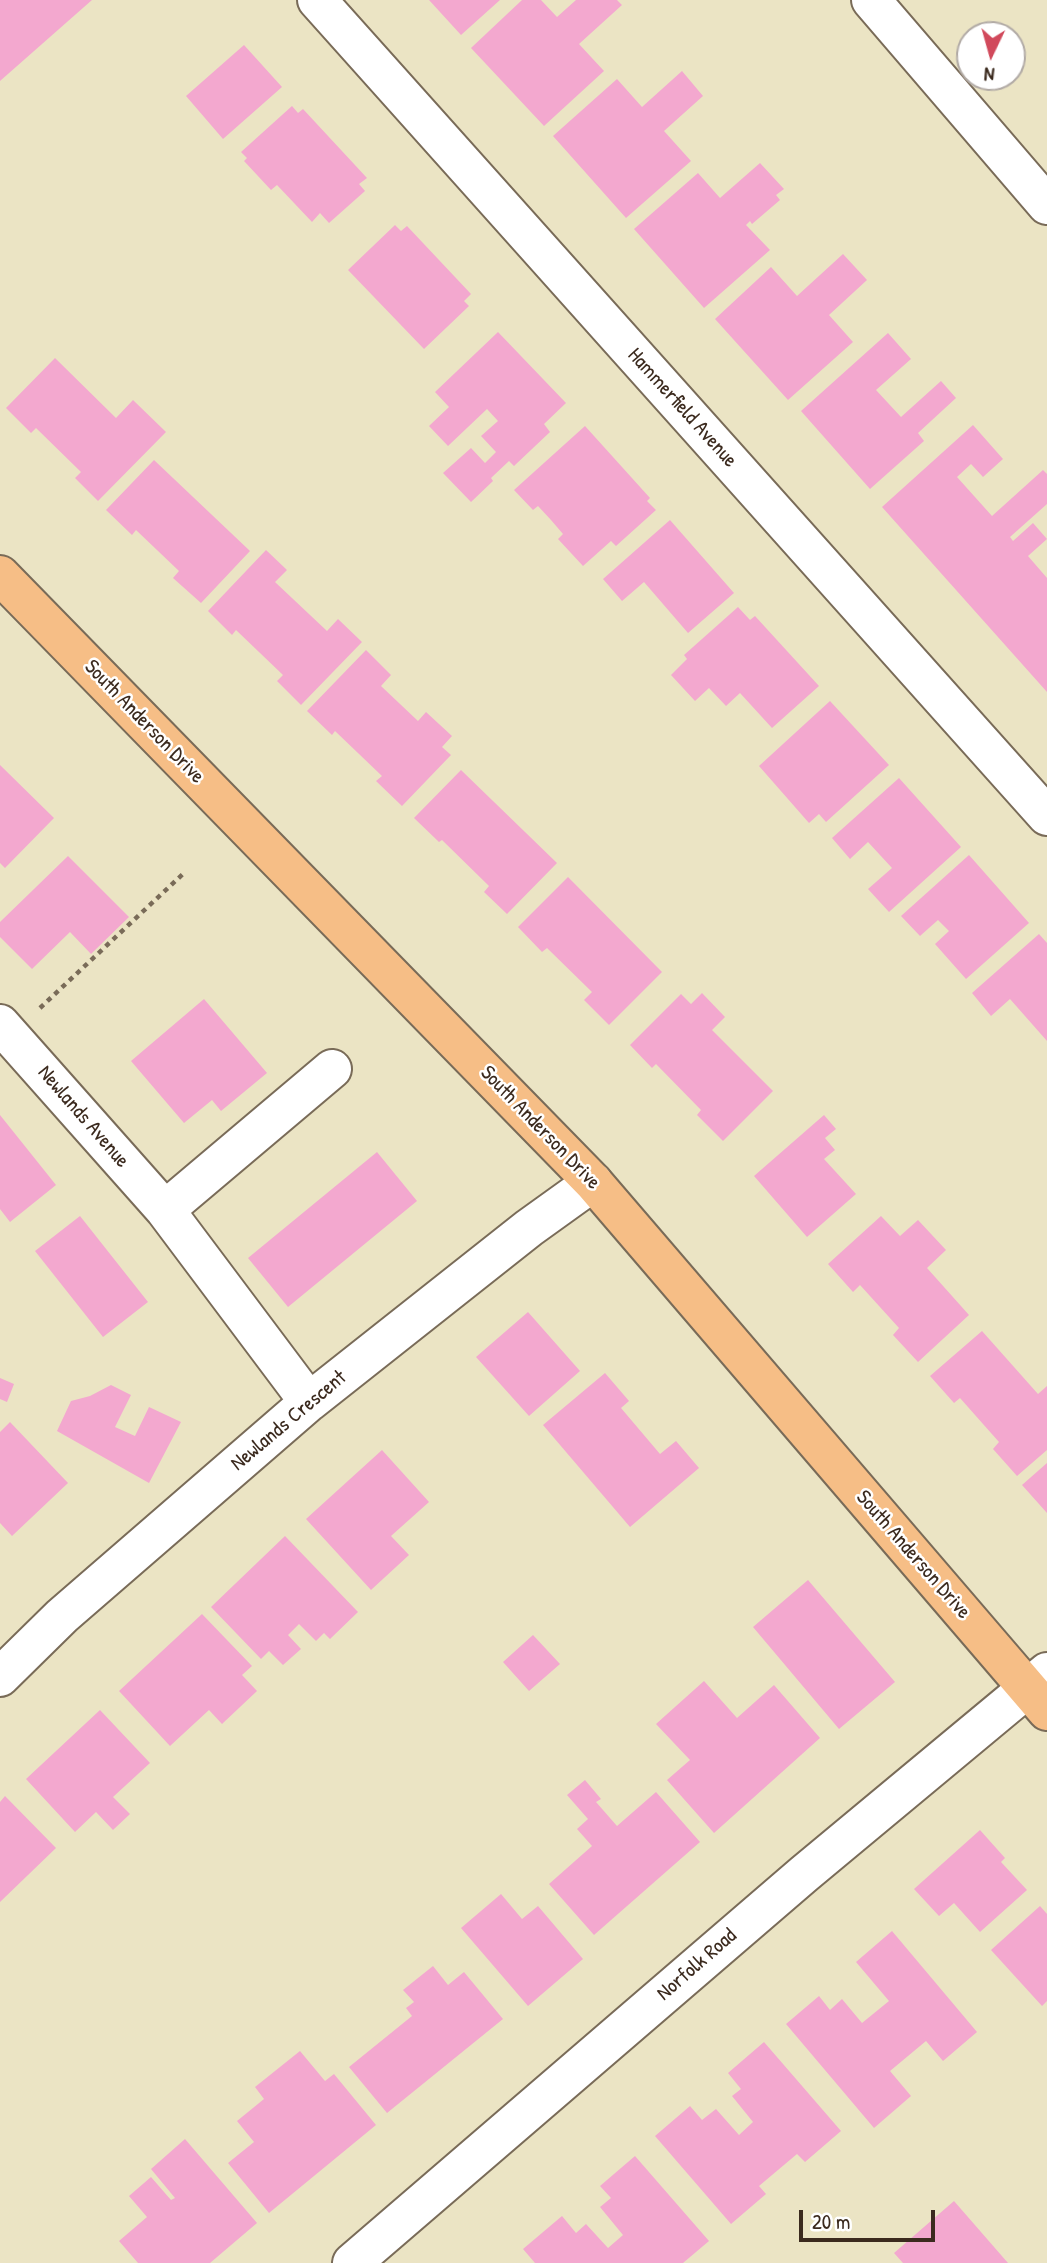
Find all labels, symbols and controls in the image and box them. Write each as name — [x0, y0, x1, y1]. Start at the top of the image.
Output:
north arrow — [956, 21, 1026, 91]
text: N — [983, 62, 996, 88]
street label: Hammerfield Avenue — [622, 343, 742, 473]
street label: South Anderson Drive — [79, 655, 209, 789]
street label: Newlands Avenue — [32, 1061, 134, 1173]
street label: South Anderson Drive — [475, 1061, 605, 1195]
street label: Newlands Crescent — [226, 1365, 352, 1477]
street label: South Anderson Drive — [850, 1486, 976, 1624]
street label: Norfolk Road — [652, 1924, 742, 2006]
scale bar — [802, 2196, 939, 2240]
text: 20 m — [812, 2207, 850, 2236]

